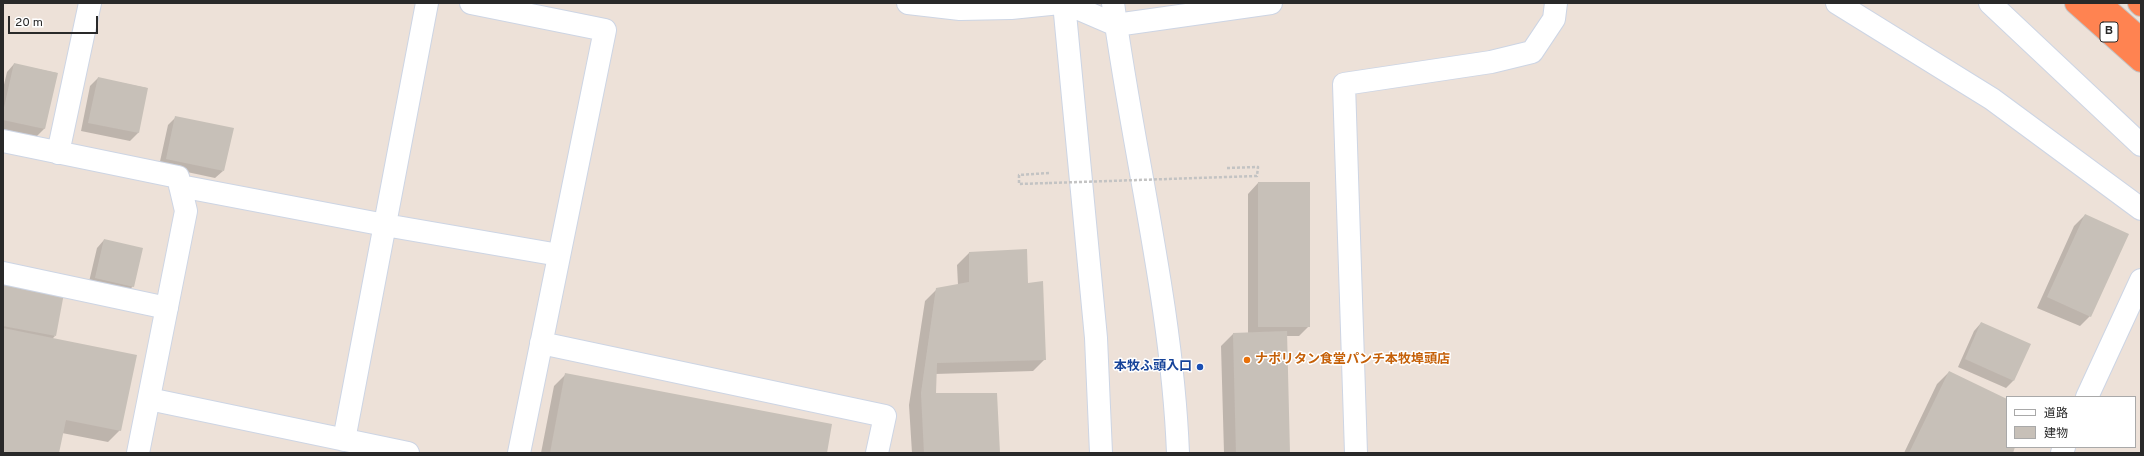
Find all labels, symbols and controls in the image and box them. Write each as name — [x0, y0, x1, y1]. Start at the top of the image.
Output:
scale bar — [10, 8, 100, 34]
text: 20 m — [15, 15, 43, 31]
road number: B — [2100, 22, 2118, 42]
place label: ナポリタン食堂パンチ本牧埠頭店 — [1255, 352, 1450, 368]
marker: ナポリタン食堂パンチ本牧埠頭店 — [1242, 355, 1252, 365]
place label: 本牧ふ頭入口 — [1114, 359, 1192, 375]
marker: 本牧ふ頭入口 — [1195, 362, 1205, 372]
legend — [2006, 396, 2136, 448]
text: 道路 — [2044, 406, 2068, 422]
text: 建物 — [2044, 426, 2068, 442]

